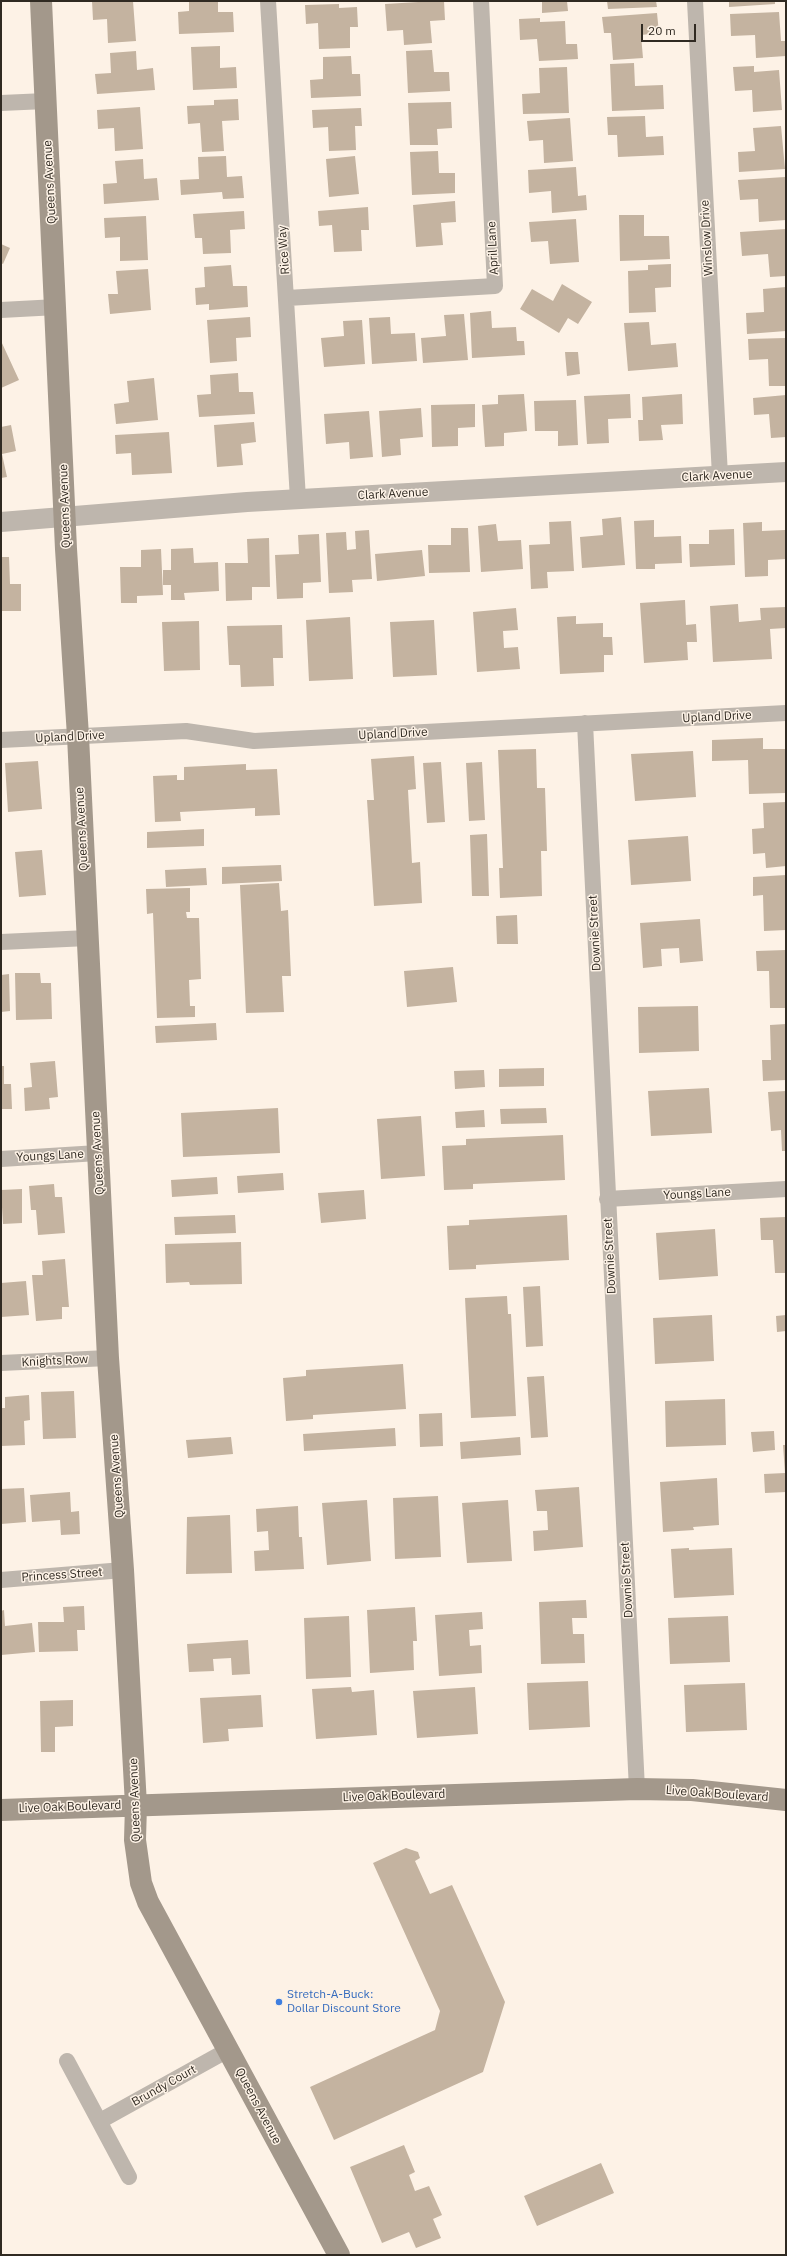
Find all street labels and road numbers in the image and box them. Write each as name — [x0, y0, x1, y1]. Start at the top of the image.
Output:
street label: Queens Avenue — [41, 140, 59, 224]
street label: Winslow Drive — [698, 200, 716, 276]
street label: April Lane — [484, 221, 502, 275]
street label: Rice Way — [275, 225, 293, 275]
street label: Queens Avenue — [56, 464, 74, 548]
street label: Clark Avenue — [681, 467, 753, 485]
street label: Clark Avenue — [357, 485, 429, 503]
street label: Upland Drive — [682, 708, 752, 726]
street label: Upland Drive — [358, 725, 428, 743]
street label: Upland Drive — [35, 728, 105, 746]
street label: Queens Avenue — [73, 787, 91, 871]
street label: Downie Street — [586, 895, 604, 971]
street label: Queens Avenue — [89, 1111, 107, 1195]
street label: Youngs Lane — [16, 1147, 84, 1165]
street label: Youngs Lane — [663, 1185, 731, 1203]
street label: Downie Street — [601, 1218, 619, 1294]
street label: Knights Row — [21, 1352, 89, 1370]
street label: Queens Avenue — [107, 1434, 127, 1518]
street label: Downie Street — [618, 1542, 636, 1618]
street label: Princess Street — [21, 1565, 103, 1585]
street label: Queens Avenue — [126, 1758, 144, 1842]
street label: Live Oak Boulevard — [665, 1783, 769, 1805]
street label: Live Oak Boulevard — [342, 1787, 446, 1805]
street label: Live Oak Boulevard — [18, 1798, 122, 1816]
street label: Brundy Court — [129, 2062, 199, 2110]
street label: Queens Avenue — [232, 2066, 284, 2146]

